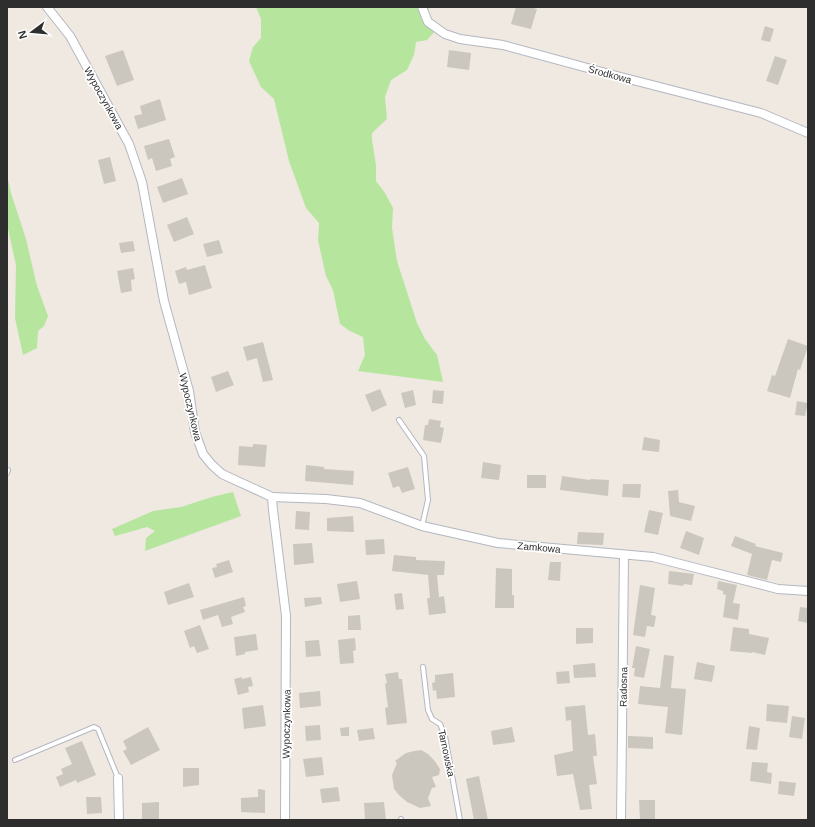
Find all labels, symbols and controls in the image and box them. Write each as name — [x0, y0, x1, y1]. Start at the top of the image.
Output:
north arrow — [12, 12, 52, 52]
text: N — [16, 29, 29, 40]
street label: Środkowa — [587, 62, 633, 86]
street label: Wypoczynkowa — [82, 65, 125, 132]
street label: Wypoczynkowa — [177, 372, 204, 443]
street label: Zamkowa — [517, 540, 561, 555]
street label: Radosna — [618, 666, 629, 707]
street label: Wypoczynkowa — [280, 689, 293, 759]
street label: Tarnowska — [436, 729, 457, 778]

